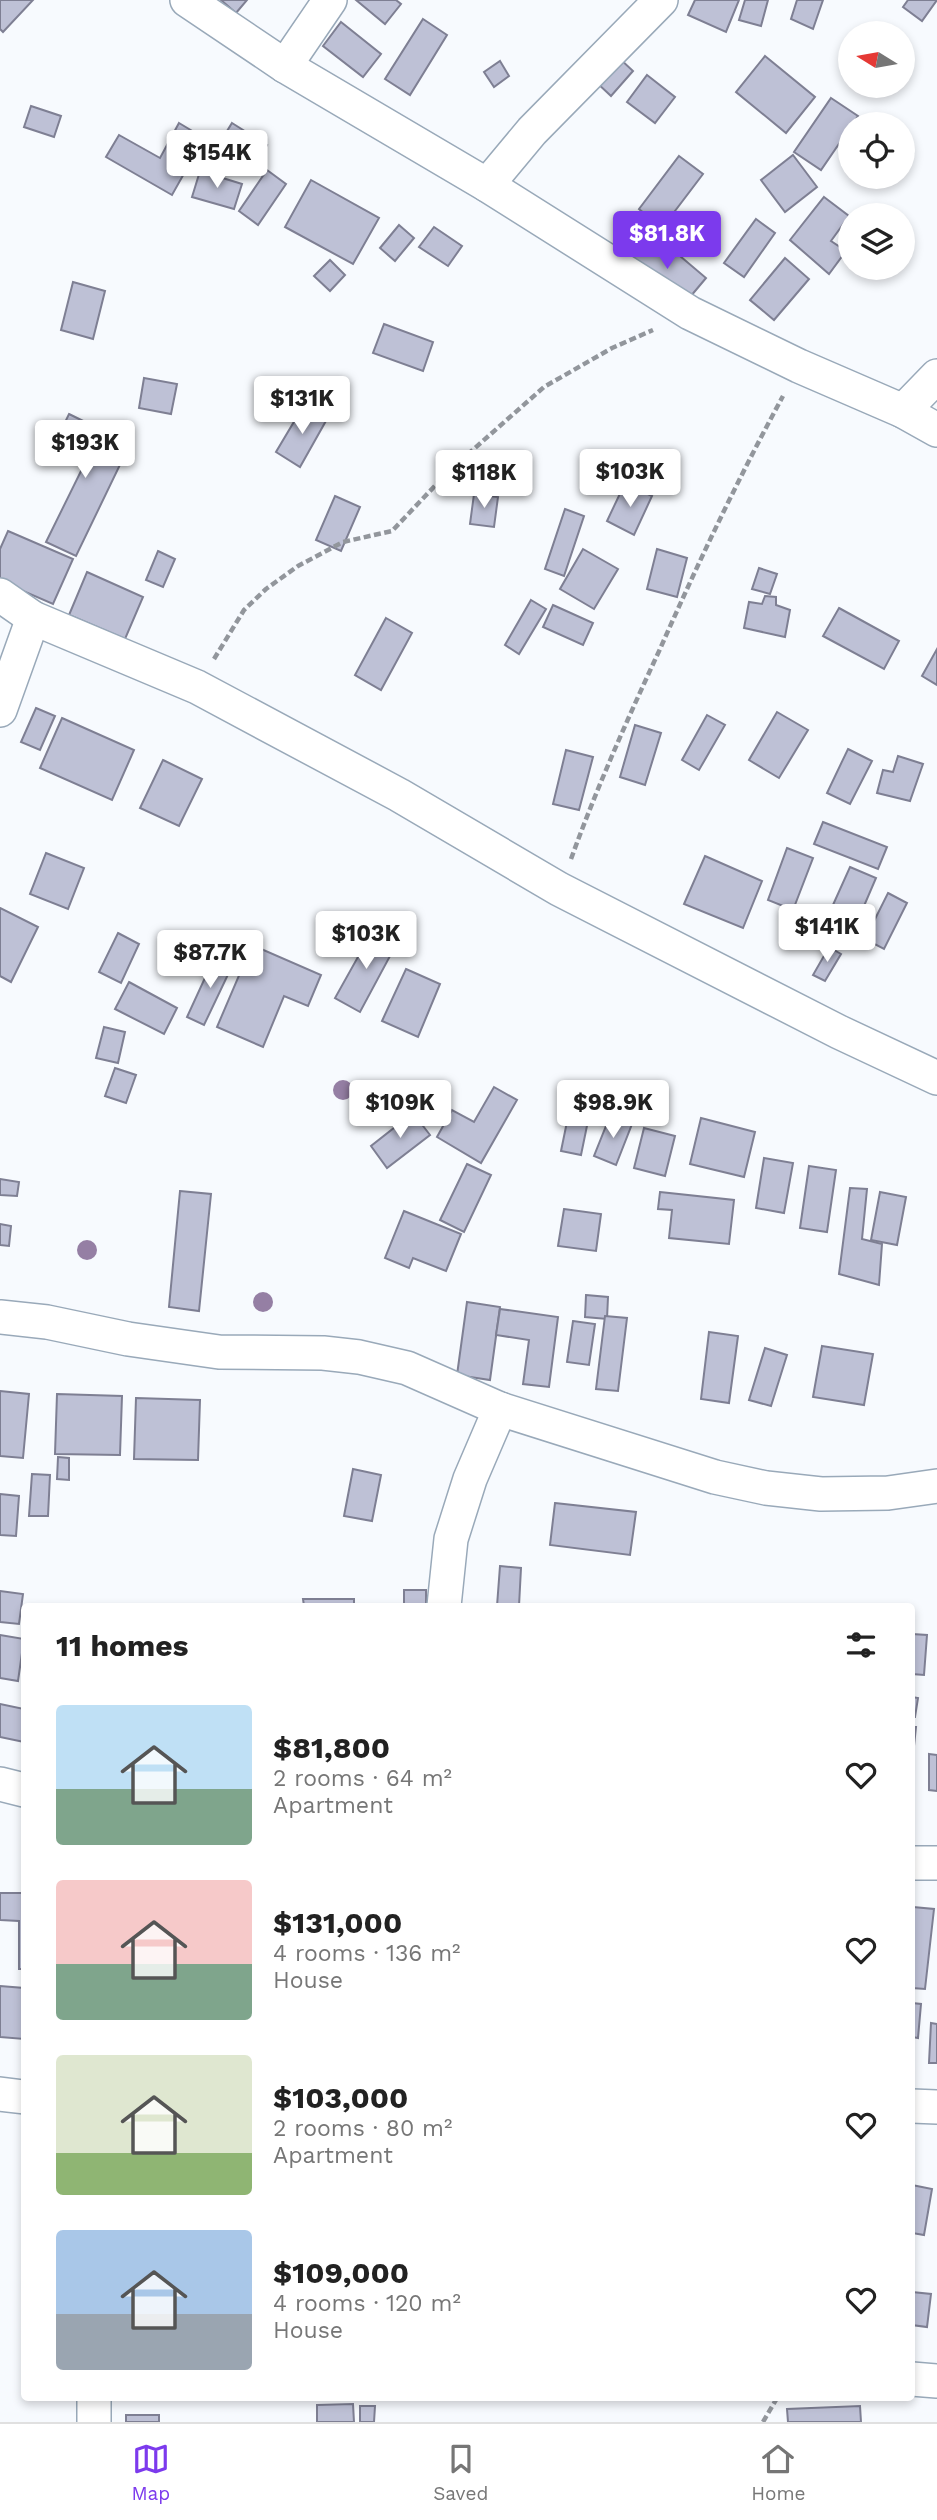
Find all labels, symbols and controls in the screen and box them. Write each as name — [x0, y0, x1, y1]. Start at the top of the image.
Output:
north arrow — [838, 21, 915, 98]
map controls — [838, 21, 915, 280]
button: locate — [838, 112, 915, 189]
pin: $154K — [168, 130, 266, 190]
text: $154K — [183, 139, 251, 166]
button: layers — [838, 203, 915, 280]
pin: $81.8K — [610, 212, 724, 271]
text: $81.8K — [629, 220, 705, 247]
pin: $131K — [253, 376, 351, 436]
text: $131K — [270, 385, 334, 412]
pin: $193K — [36, 420, 134, 480]
text: $193K — [51, 429, 119, 456]
pin: $103K — [581, 449, 679, 509]
pin: $118K — [435, 450, 533, 510]
text: $103K — [596, 458, 664, 485]
text: $118K — [452, 459, 516, 486]
pin: $141K — [778, 904, 876, 964]
pin: $103K — [317, 912, 415, 971]
text: $141K — [795, 913, 859, 940]
text: $103K — [332, 920, 400, 947]
pin: $87.7K — [153, 930, 267, 990]
text: $87.7K — [173, 939, 247, 966]
pin: $109K — [351, 1080, 449, 1140]
pin: $98.9K — [556, 1080, 670, 1140]
text: $109K — [365, 1089, 435, 1116]
text: $98.9K — [573, 1089, 653, 1116]
icon: filters — [842, 1626, 880, 1664]
text: 11 homes — [56, 1628, 189, 1663]
text: $81,800 — [273, 1730, 390, 1765]
icon: home — [112, 1733, 196, 1817]
icon: heart — [842, 1756, 880, 1794]
text: 2 rooms · 64 m² — [273, 1765, 452, 1792]
text: Apartment — [273, 1792, 393, 1819]
text: $131,000 — [273, 1905, 402, 1940]
icon: home — [112, 1908, 196, 1992]
icon: heart — [842, 1931, 880, 1969]
text: 4 rooms · 136 m² — [273, 1940, 461, 1967]
text: House — [273, 1967, 343, 1994]
text: $103,000 — [273, 2080, 408, 2115]
icon: home — [112, 2083, 196, 2167]
icon: heart — [842, 2106, 880, 2144]
text: 2 rooms · 80 m² — [273, 2115, 452, 2142]
text: Apartment — [273, 2142, 393, 2169]
text: $109,000 — [273, 2255, 409, 2290]
icon: home — [112, 2258, 196, 2342]
icon: heart — [842, 2281, 880, 2319]
text: 4 rooms · 120 m² — [273, 2290, 461, 2317]
text: House — [273, 2317, 343, 2344]
tab: Map — [131, 2440, 170, 2505]
tab: Saved — [433, 2440, 488, 2505]
tab: Home — [751, 2440, 806, 2505]

